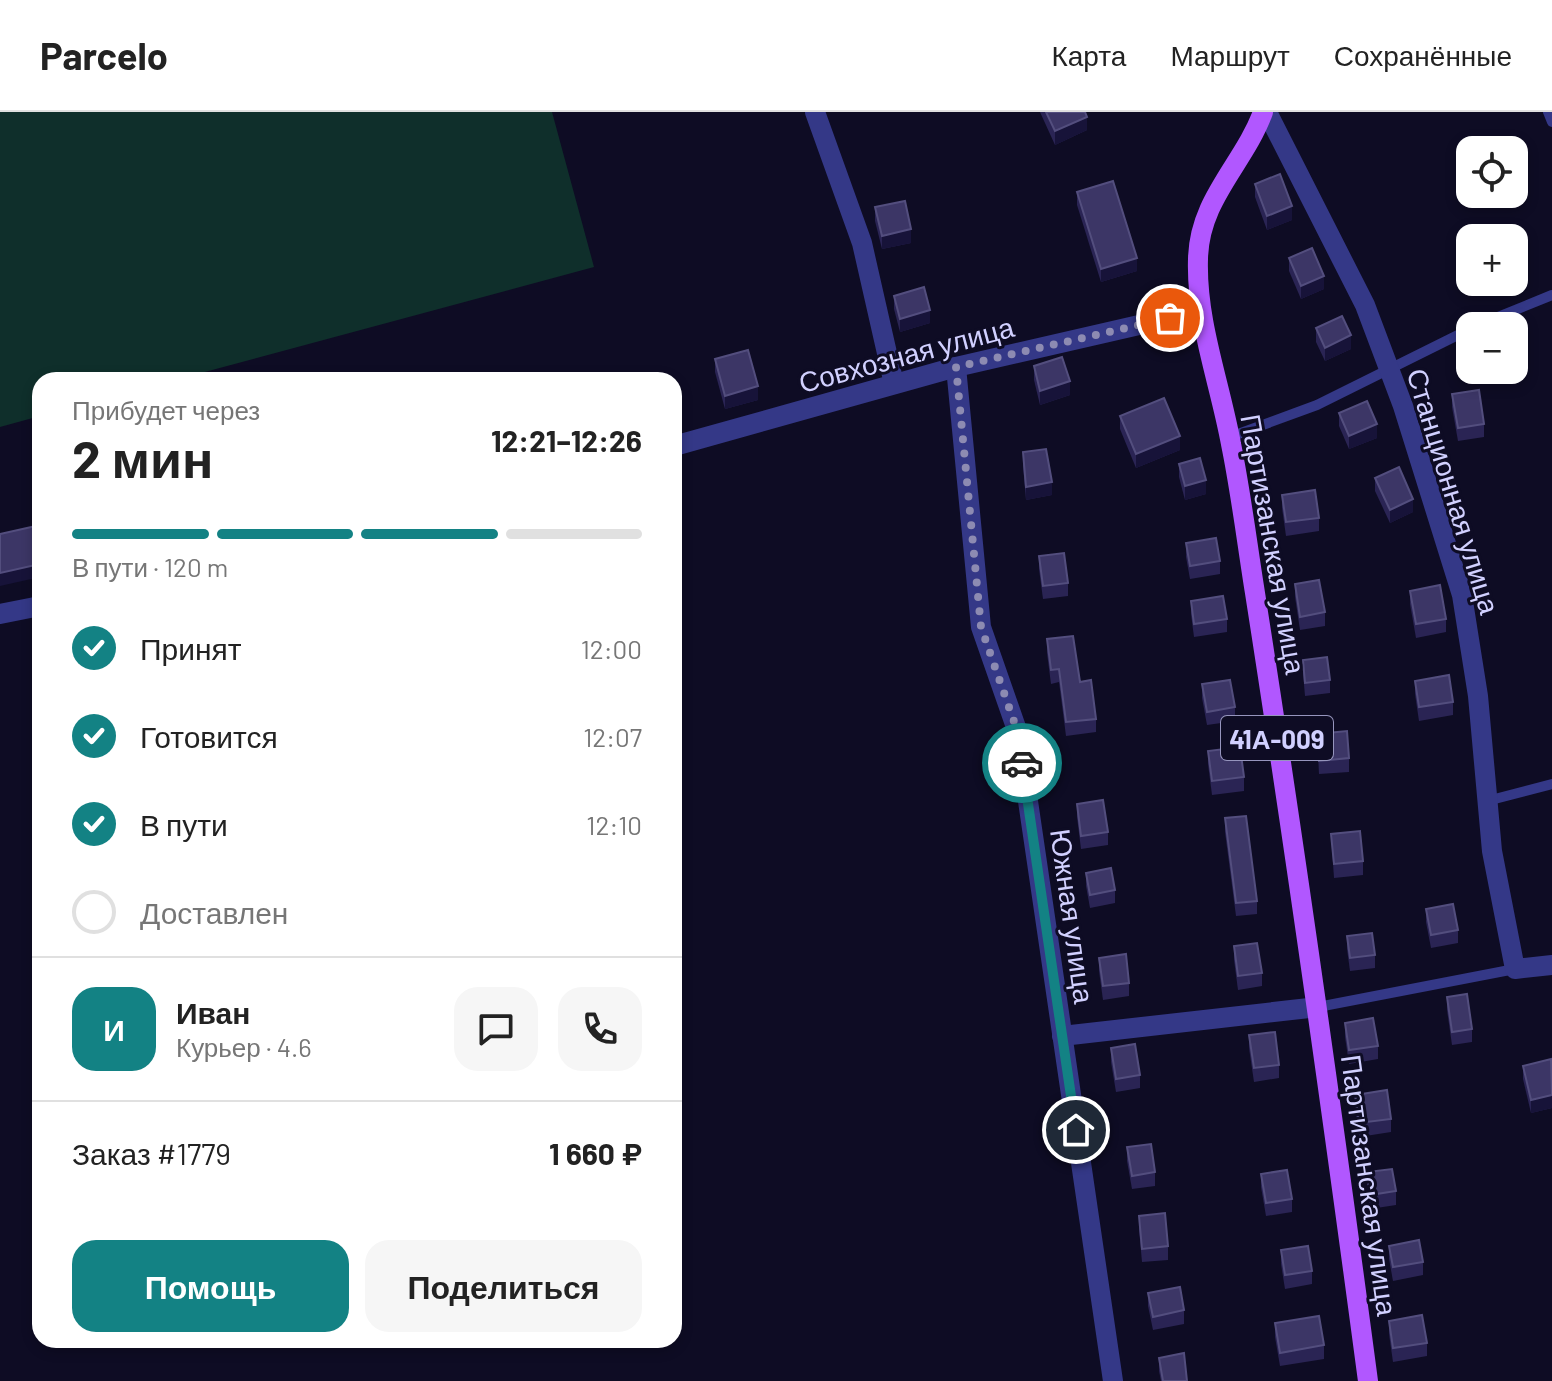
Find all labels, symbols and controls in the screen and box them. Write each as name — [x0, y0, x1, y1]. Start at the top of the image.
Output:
text: Parcelo — [40, 32, 168, 78]
text: Карта — [1051, 38, 1126, 72]
text: Маршрут — [1170, 38, 1290, 72]
text: Сохранённые — [1334, 38, 1512, 72]
map controls — [1456, 136, 1528, 384]
button: locate — [1456, 136, 1528, 208]
button: + — [1456, 224, 1528, 296]
pin — [1136, 284, 1204, 352]
icon: bag — [1148, 296, 1192, 340]
street label: Совхозная улица — [795, 309, 1018, 399]
button: − — [1456, 312, 1528, 384]
street label: Станционная улица — [1400, 364, 1508, 618]
text: Прибудет через — [72, 394, 260, 425]
street label: Партизанская улица — [1234, 411, 1314, 677]
text: 12:21–12:26 — [491, 422, 642, 458]
text: 2 мин — [72, 426, 213, 488]
text: В пути · 120 m — [72, 551, 228, 582]
icon: check — [72, 626, 116, 670]
text: Принят — [140, 630, 242, 666]
text: 12:00 — [581, 633, 642, 664]
icon: check — [72, 714, 116, 758]
road number: 41А-009 — [1221, 716, 1333, 760]
text: Готовится — [140, 718, 278, 754]
text: 12:07 — [583, 721, 642, 752]
courier — [982, 723, 1062, 803]
icon: car — [1000, 741, 1044, 785]
icon: check — [72, 802, 116, 846]
text: В пути — [140, 806, 228, 842]
text: 12:10 — [586, 809, 642, 840]
street label: Южная улица — [1044, 827, 1102, 1006]
text: Доставлен — [140, 894, 288, 930]
button: chat — [454, 987, 538, 1071]
button: phone — [558, 987, 642, 1071]
text: Иван — [176, 994, 250, 1030]
text: И — [103, 1011, 125, 1047]
text: Курьер · 4.6 — [176, 1031, 312, 1062]
street label: Партизанская улица — [1335, 1052, 1405, 1318]
pin — [1042, 1096, 1110, 1164]
icon: home — [1054, 1108, 1098, 1152]
text: Заказ #1779 — [72, 1135, 231, 1171]
text: 1 660 ₽ — [549, 1135, 642, 1171]
button: Помощь — [72, 1240, 349, 1332]
button: Поделиться — [365, 1240, 642, 1332]

